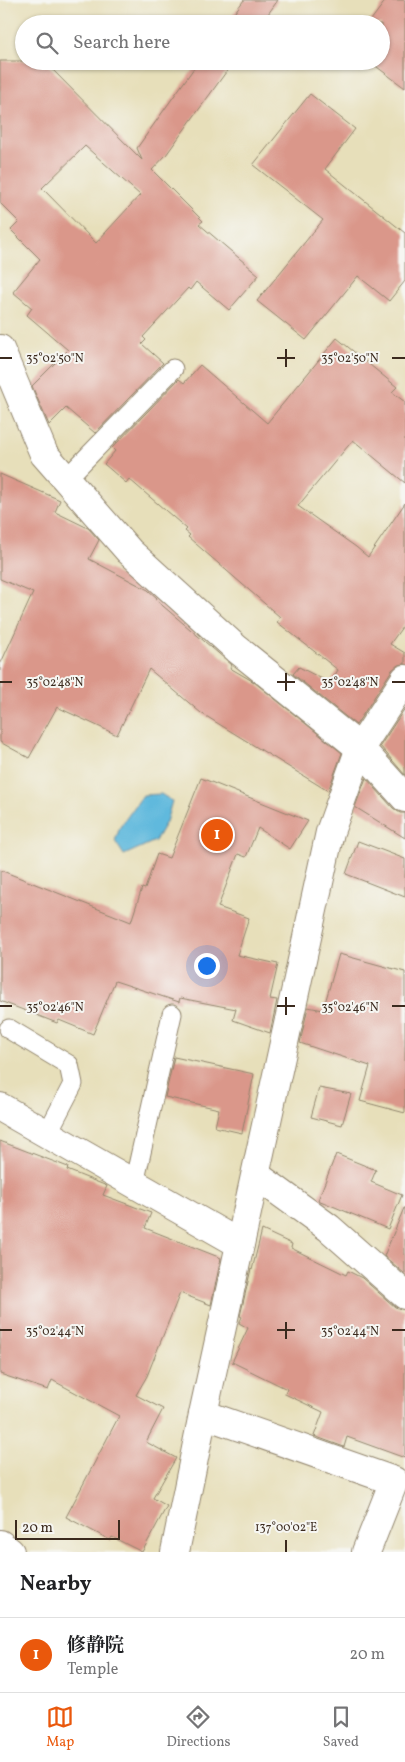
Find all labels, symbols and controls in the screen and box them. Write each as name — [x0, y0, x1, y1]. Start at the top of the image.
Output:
search box — [15, 15, 390, 70]
icon: search — [33, 29, 61, 57]
text: Search here — [73, 30, 170, 56]
text: 35°02'50"N — [26, 351, 84, 367]
text: 35°02'50"N — [321, 351, 379, 367]
text: 35°02'48"N — [26, 675, 84, 691]
text: 35°02'48"N — [321, 675, 379, 691]
pin: 1 — [201, 816, 233, 854]
your location — [194, 953, 220, 979]
text: 35°02'46"N — [26, 1000, 84, 1016]
text: 35°02'46"N — [321, 1000, 379, 1016]
text: 35°02'44"N — [26, 1324, 84, 1340]
text: 35°02'44"N — [321, 1324, 379, 1340]
scale bar — [15, 1517, 120, 1540]
text: 20 m — [22, 1519, 53, 1538]
text: 137°00'02"E — [255, 1520, 317, 1536]
text: Nearby — [20, 1570, 91, 1599]
text: 修静院 — [67, 1633, 124, 1659]
text: 1 — [33, 1644, 39, 1666]
text: 20 m — [350, 1644, 385, 1666]
text: Temple — [67, 1659, 118, 1681]
tab: Map — [46, 1703, 74, 1752]
tab: Directions — [166, 1703, 231, 1752]
tab: Saved — [323, 1703, 359, 1752]

